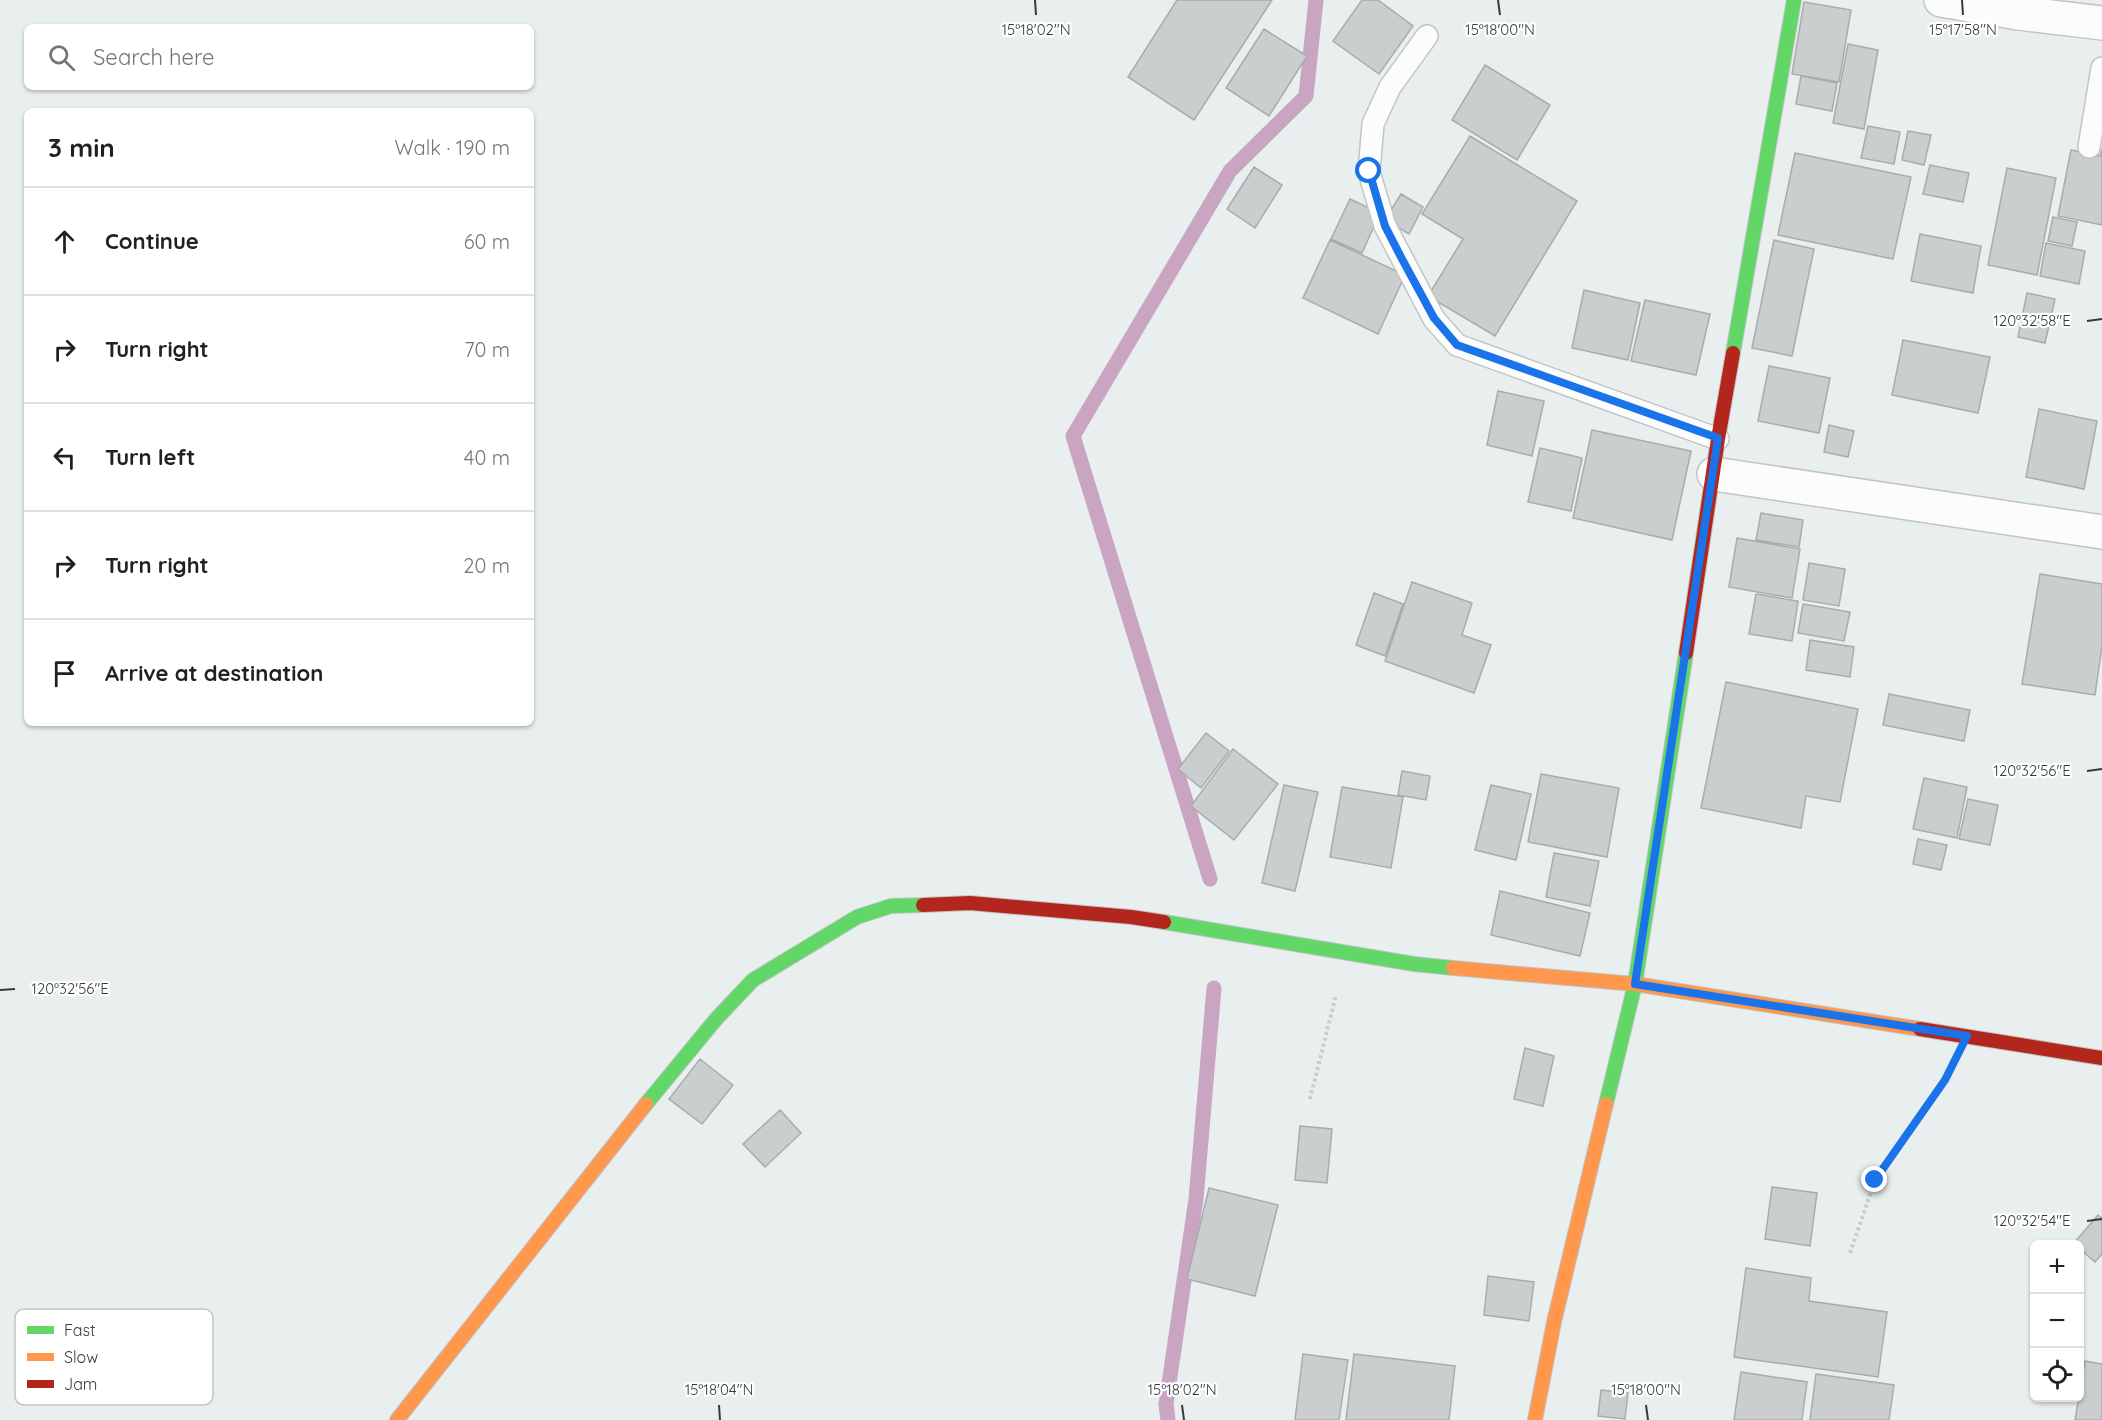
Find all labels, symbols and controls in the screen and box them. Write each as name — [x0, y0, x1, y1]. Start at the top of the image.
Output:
text: 15°18'02"N — [1001, 20, 1071, 39]
text: 15°18'00"N — [1465, 20, 1535, 39]
text: 15°17'58"N — [1929, 20, 1997, 39]
search box — [24, 24, 534, 90]
icon: search — [45, 41, 78, 74]
text: Search here — [93, 43, 214, 71]
text: 3 min — [48, 131, 115, 164]
text: Walk · 190 m — [394, 135, 510, 160]
route start — [1355, 157, 1381, 183]
icon: ahead — [48, 225, 81, 258]
text: Continue — [105, 227, 199, 255]
text: 60 m — [464, 229, 510, 254]
text: 120°32'58"E — [1993, 311, 2071, 330]
icon: right — [48, 333, 81, 366]
text: Turn right — [105, 335, 209, 363]
text: 70 m — [464, 337, 510, 362]
icon: left — [48, 441, 81, 474]
text: Turn left — [105, 443, 195, 471]
text: 40 m — [464, 445, 510, 470]
icon: right — [48, 549, 81, 582]
text: Turn right — [105, 551, 209, 579]
text: 20 m — [463, 553, 510, 578]
icon: arrive — [48, 657, 81, 690]
text: Arrive at destination — [105, 659, 323, 687]
text: 120°32'56"E — [1993, 761, 2071, 780]
text: 120°32'56"E — [31, 979, 109, 998]
route end — [1861, 1166, 1887, 1192]
text: 120°32'54"E — [1993, 1211, 2071, 1230]
map controls — [2030, 1240, 2084, 1402]
button: + — [2030, 1240, 2084, 1294]
button: − — [2030, 1294, 2084, 1348]
legend — [15, 1309, 213, 1405]
text: Fast — [64, 1320, 95, 1340]
text: Slow — [64, 1347, 98, 1367]
button: locate — [2030, 1348, 2084, 1402]
text: Jam — [64, 1374, 97, 1394]
text: 15°18'04"N — [685, 1380, 753, 1399]
text: 15°18'02"N — [1147, 1380, 1217, 1399]
text: 15°18'00"N — [1611, 1380, 1681, 1399]

